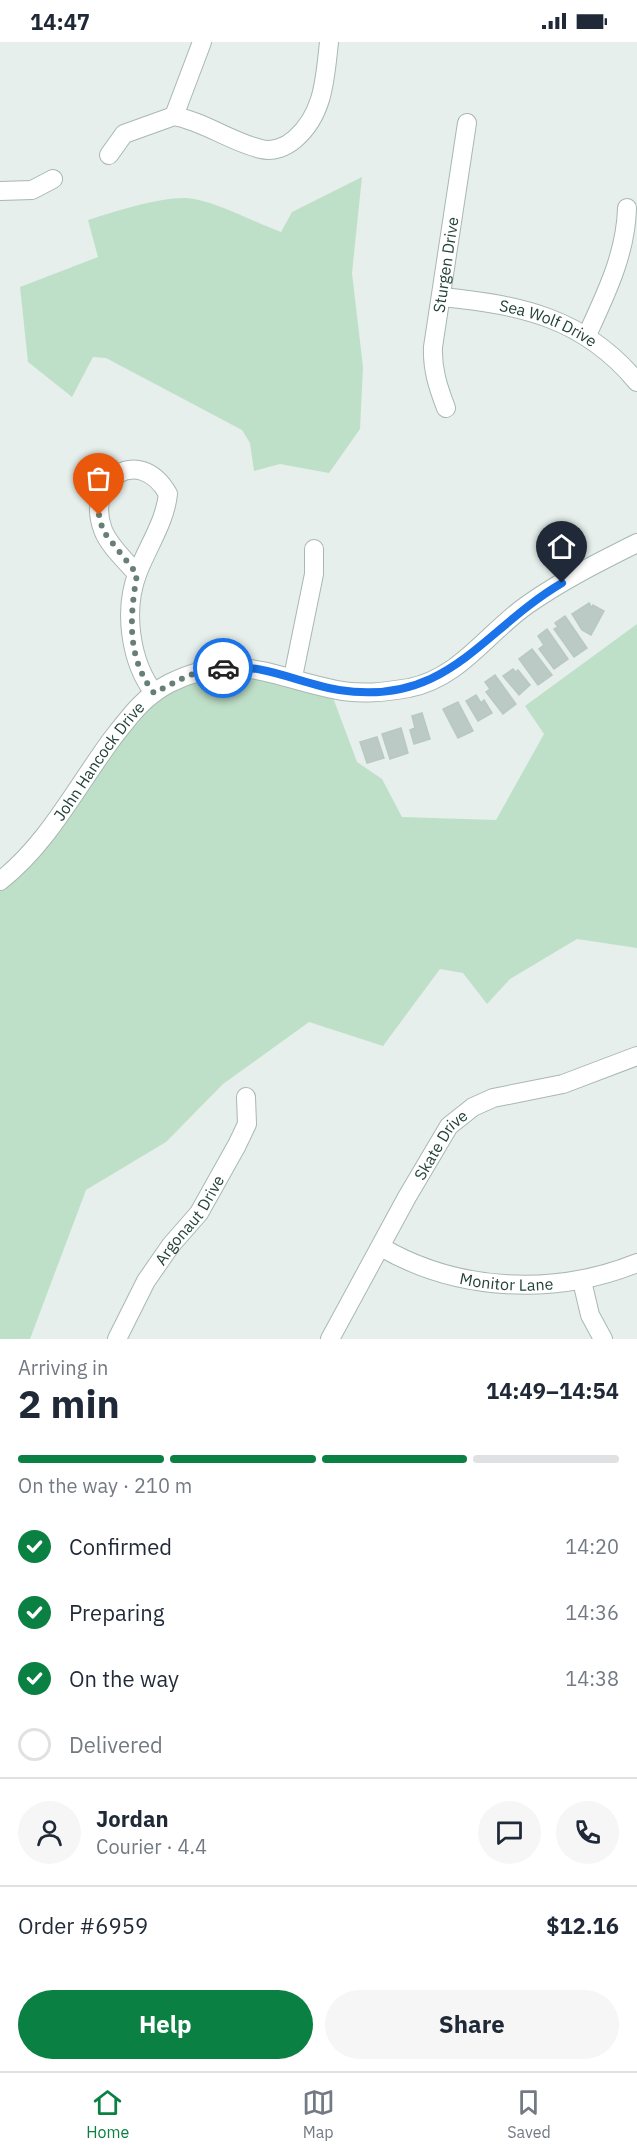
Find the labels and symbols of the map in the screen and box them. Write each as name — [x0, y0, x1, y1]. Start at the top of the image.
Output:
street label: Sturgen Drive — [428, 215, 463, 314]
street label: Sea Wolf Drive — [498, 295, 601, 351]
pin — [73, 453, 124, 515]
pin — [536, 521, 587, 583]
courier — [193, 638, 253, 698]
street label: John Hancock Drive — [49, 697, 149, 825]
street label: Skate Drive — [409, 1105, 472, 1183]
street label: Argonaut Drive — [150, 1171, 228, 1269]
street label: Monitor Lane — [458, 1268, 554, 1295]

